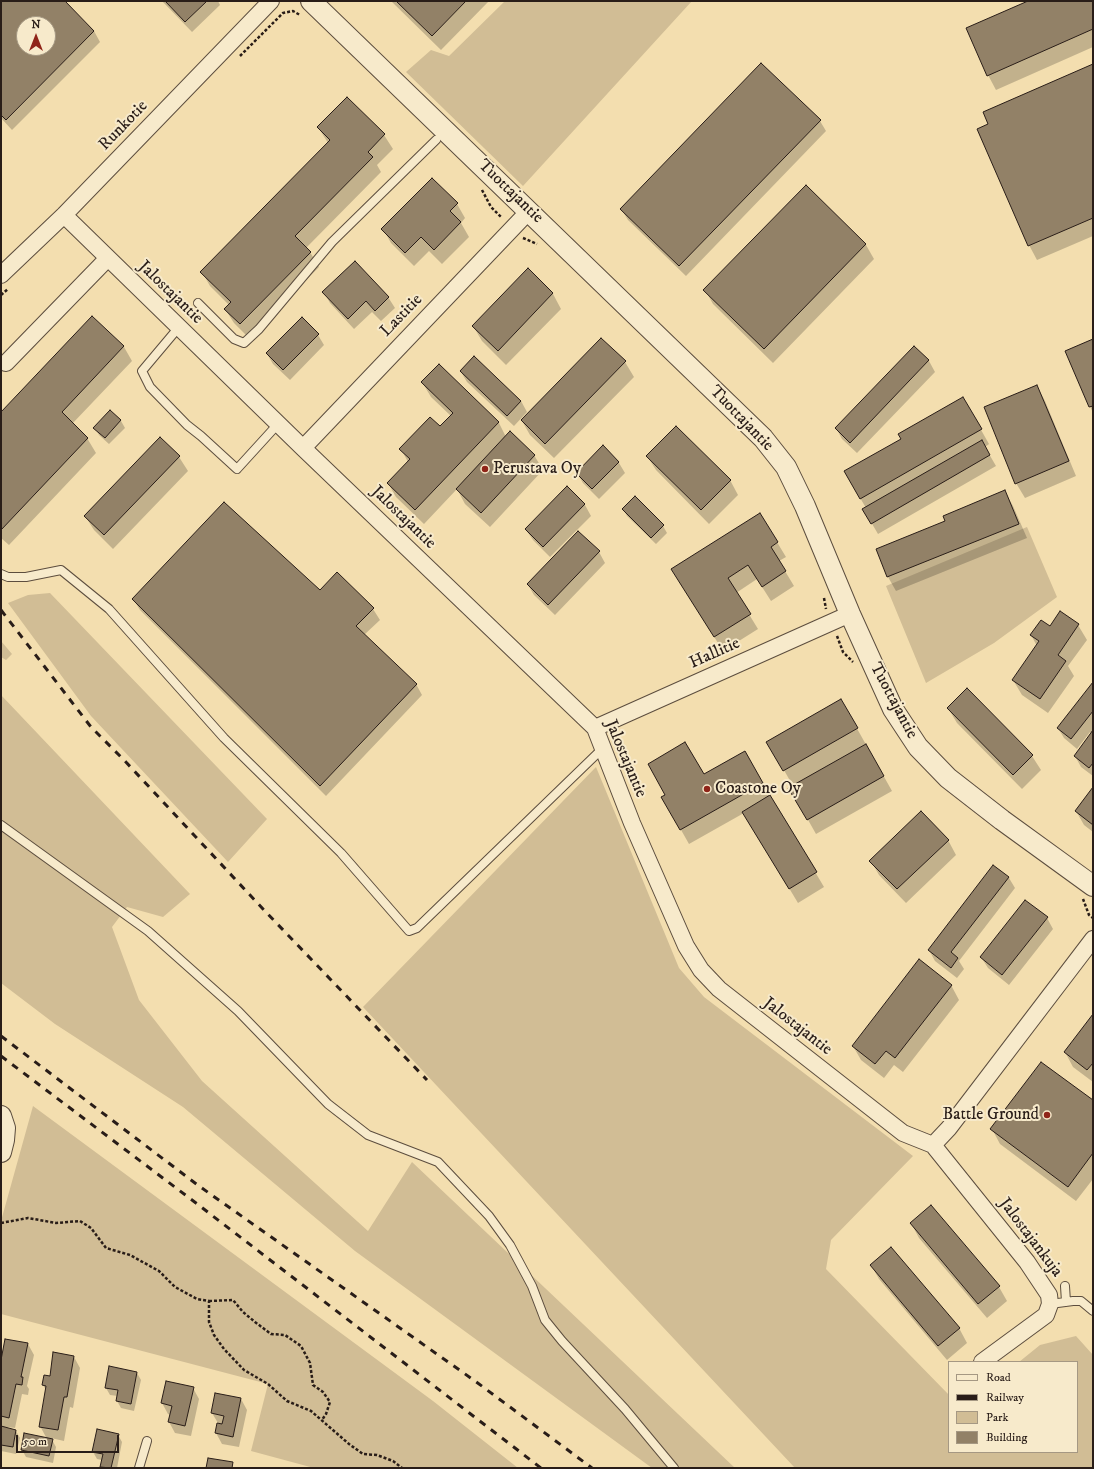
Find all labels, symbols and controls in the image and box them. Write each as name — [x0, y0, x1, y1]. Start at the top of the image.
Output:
north arrow — [16, 16, 56, 56]
text: N — [31, 18, 41, 32]
street label: Runkotie — [95, 97, 153, 155]
street label: Tuottajantie — [473, 156, 547, 228]
street label: Jalostajantie — [133, 257, 207, 329]
street label: Lastitie — [377, 290, 427, 342]
street label: Tuottajantie — [705, 382, 777, 456]
place label: Perustava Oy — [493, 459, 581, 479]
marker: Perustava Oy — [480, 464, 490, 474]
street label: Jalostajantie — [366, 482, 440, 554]
street label: Hallitie — [687, 634, 743, 674]
street label: Tuottajantie — [864, 659, 922, 743]
street label: Jalostajantie — [600, 717, 650, 801]
place label: Coastone Oy — [715, 779, 801, 799]
marker: Coastone Oy — [702, 784, 712, 794]
street label: Jalostajantie — [758, 994, 836, 1060]
place label: Battle Ground — [942, 1105, 1039, 1125]
marker: Battle Ground — [1042, 1110, 1052, 1120]
street label: Jalostajankuja — [994, 1195, 1066, 1281]
legend — [948, 1361, 1078, 1453]
text: Road — [986, 1370, 1011, 1385]
text: Railway — [986, 1390, 1024, 1405]
text: Park — [986, 1410, 1008, 1425]
scale bar — [18, 1427, 121, 1453]
text: Building — [986, 1430, 1027, 1445]
text: 50 m — [23, 1434, 47, 1449]

